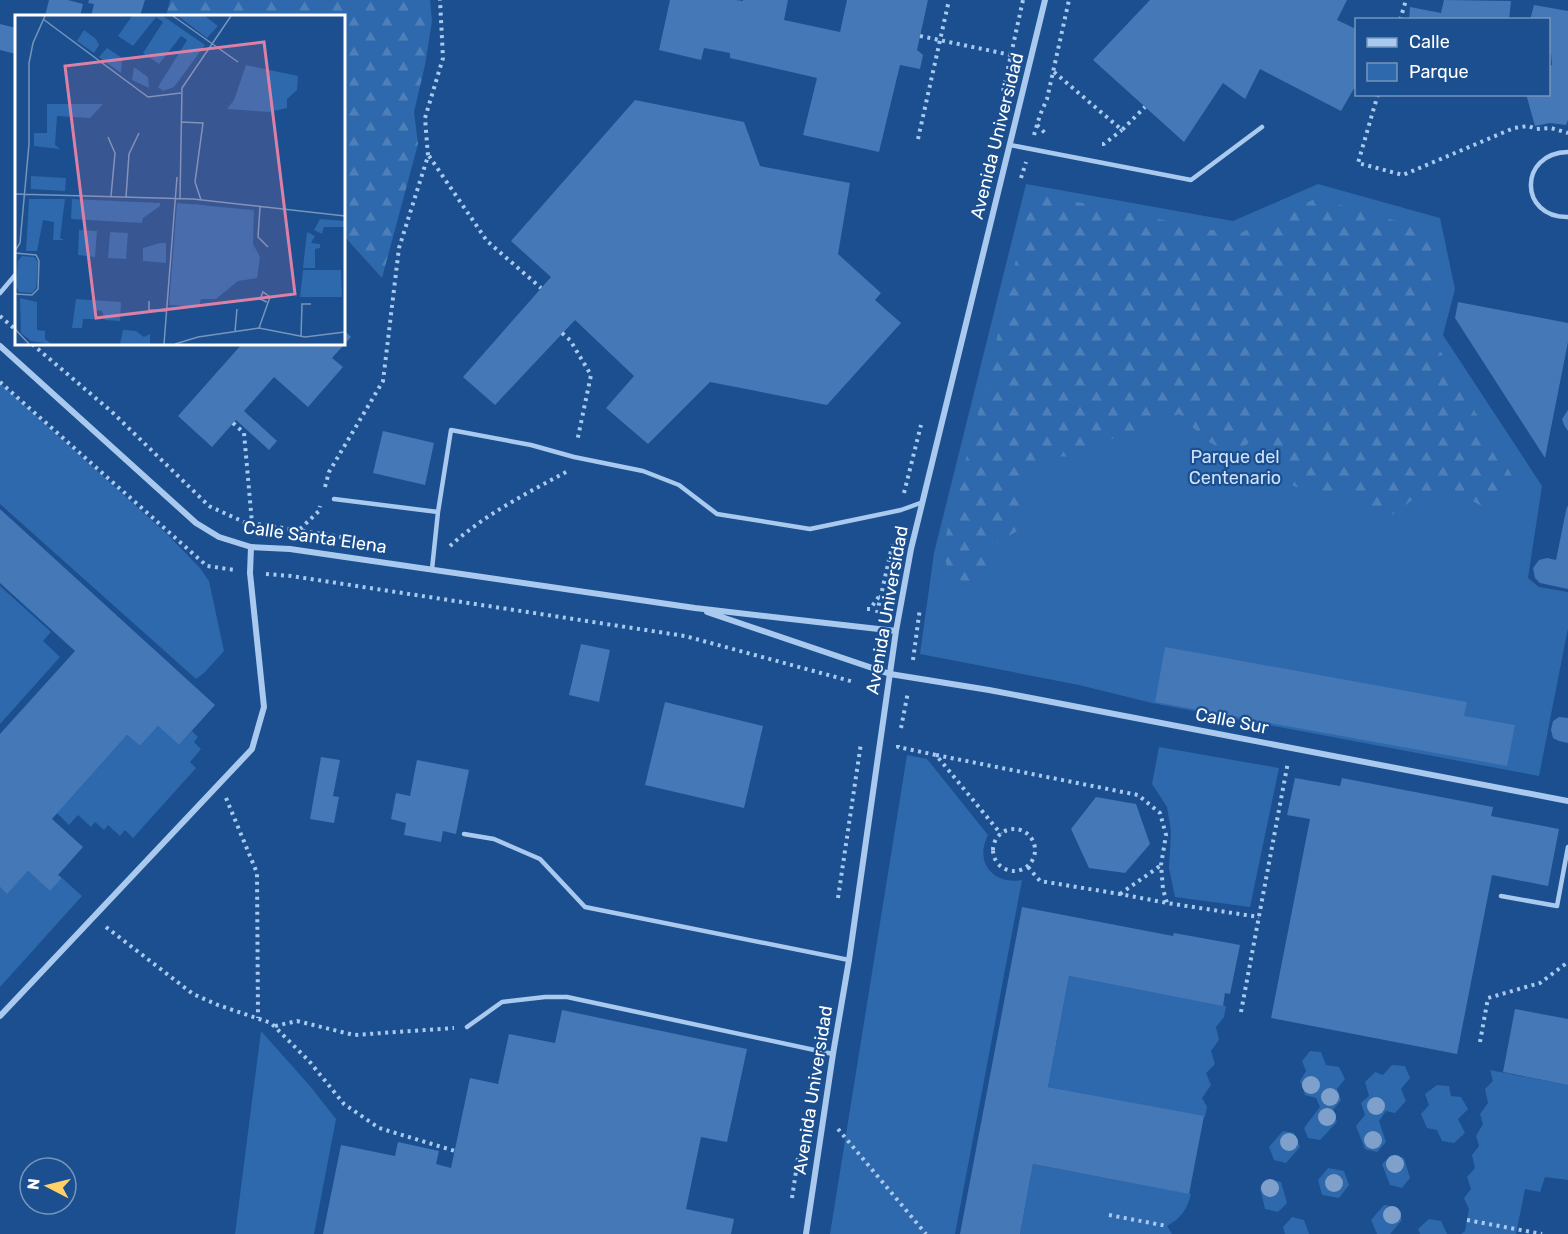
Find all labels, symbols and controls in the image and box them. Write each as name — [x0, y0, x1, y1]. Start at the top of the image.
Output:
inset map — [15, 15, 345, 345]
legend — [1355, 18, 1550, 96]
text: Calle — [1409, 31, 1450, 53]
street label: Avenida Universidad — [966, 50, 1028, 222]
text: Parque — [1409, 61, 1469, 83]
park label: Parque del Centenario — [1189, 446, 1281, 489]
street label: Calle Santa Elena — [242, 516, 388, 558]
street label: Avenida Universidad — [861, 524, 913, 696]
street label: Calle Sur — [1194, 703, 1271, 739]
street label: Avenida Universidad — [789, 1004, 837, 1176]
north arrow — [18, 1156, 78, 1216]
text: N — [23, 1177, 44, 1191]

